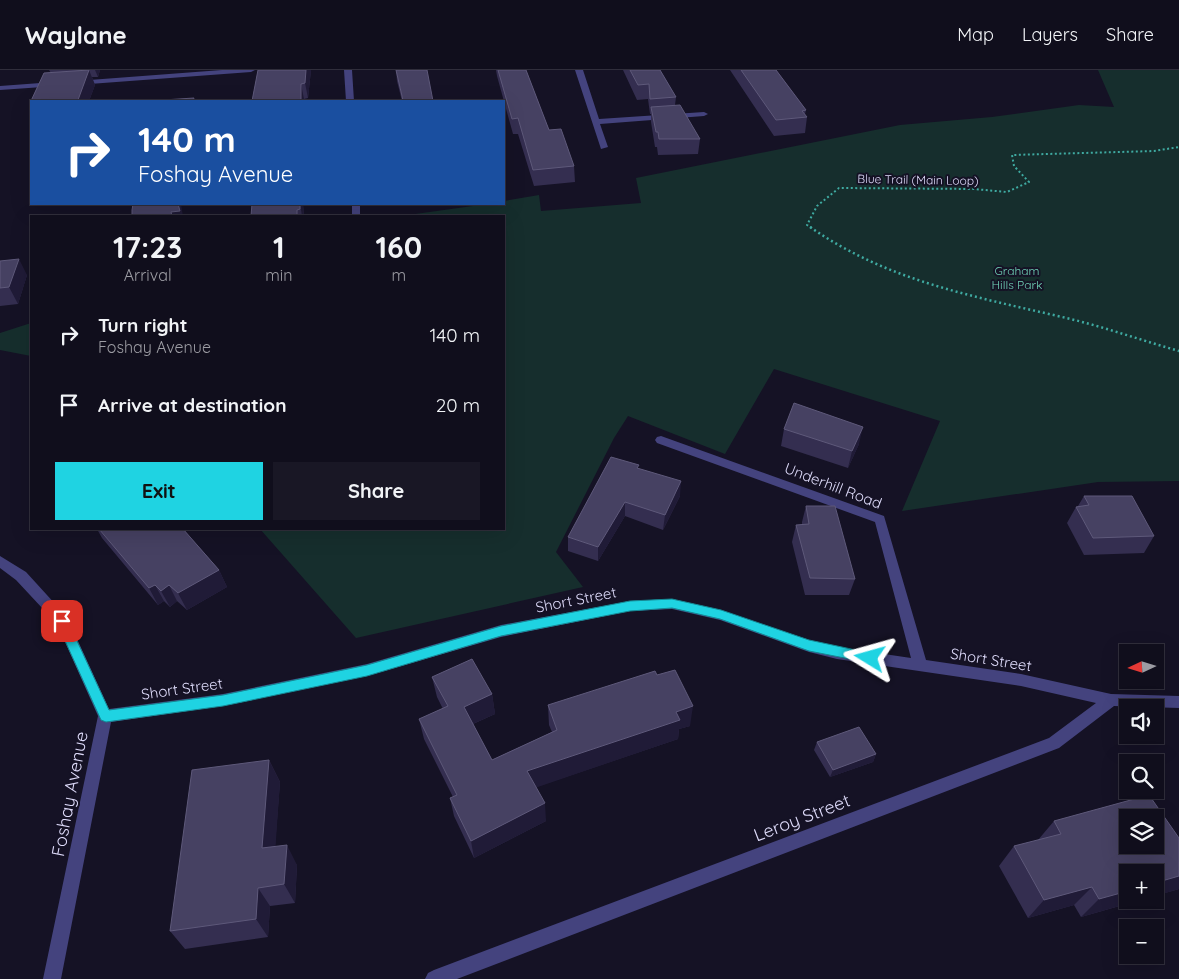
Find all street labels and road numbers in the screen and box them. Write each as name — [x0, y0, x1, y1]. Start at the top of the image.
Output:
street label: Blue Trail (Main Loop) — [857, 171, 979, 188]
street label: Underhill Road — [782, 458, 885, 513]
street label: Short Street — [534, 582, 618, 617]
street label: Short Street — [949, 644, 1033, 675]
street label: Short Street — [140, 673, 224, 704]
street label: Foshay Avenue — [46, 729, 93, 858]
street label: Leroy Street — [750, 789, 853, 846]

